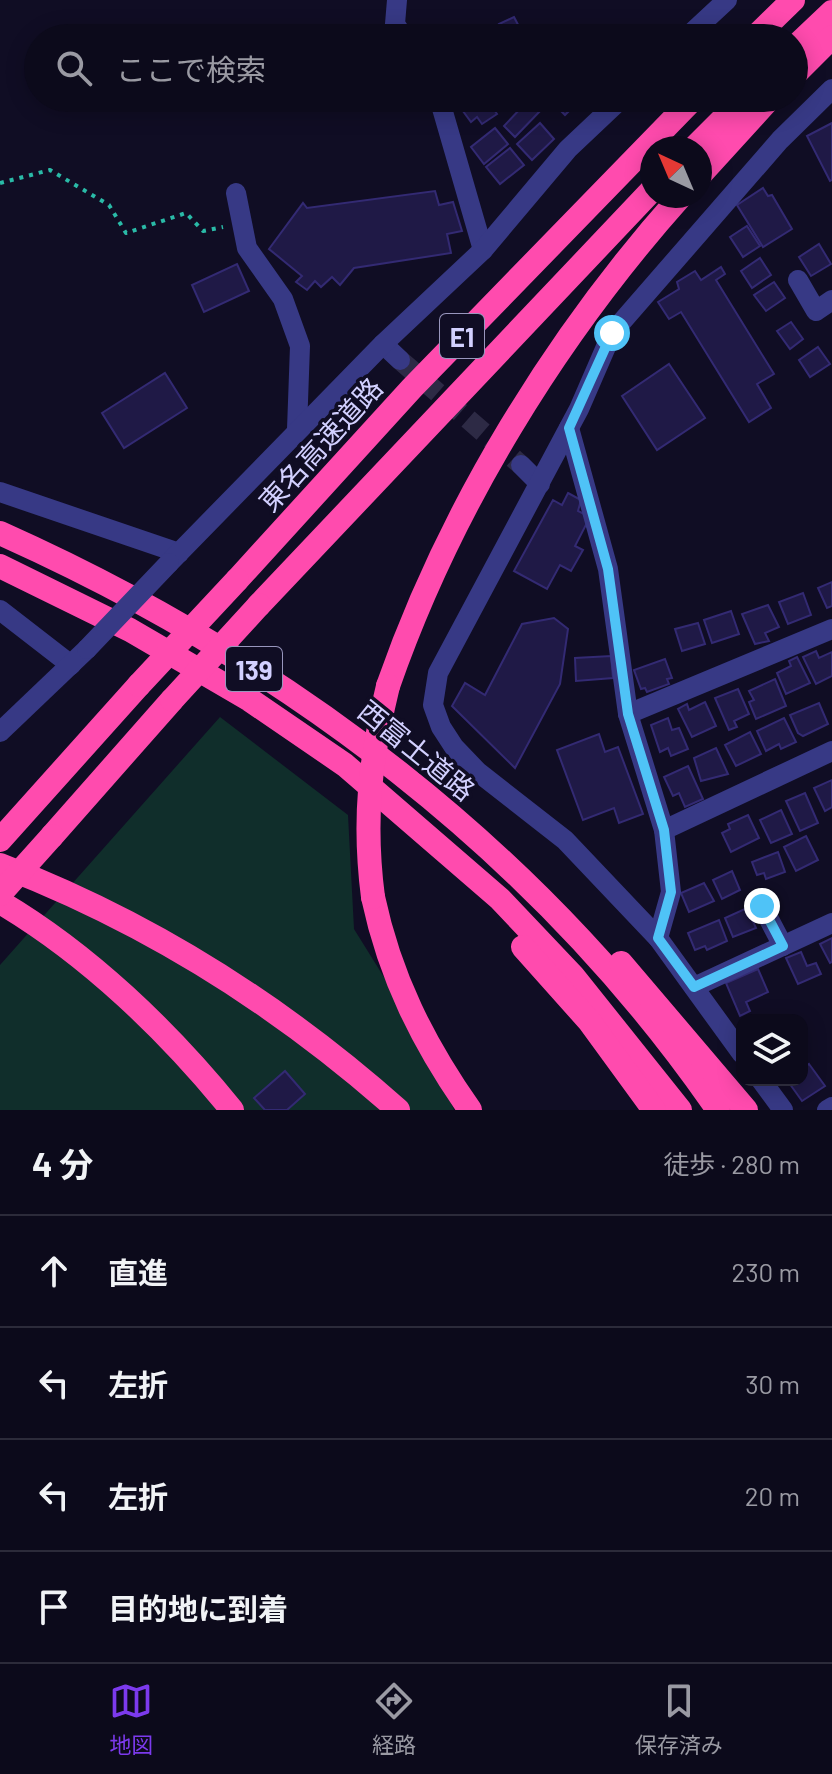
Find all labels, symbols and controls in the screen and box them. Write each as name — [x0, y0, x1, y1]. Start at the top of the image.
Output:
search box — [24, 24, 808, 112]
icon: search — [52, 46, 96, 90]
text: ここで検索 — [116, 51, 266, 87]
north arrow — [640, 136, 712, 208]
road number: E1 — [440, 314, 484, 358]
route start — [594, 315, 630, 351]
street label: 東名高速道路 — [251, 370, 389, 518]
road number: 139 — [226, 647, 282, 691]
street label: 西富士道路 — [352, 693, 482, 807]
route end — [744, 888, 780, 924]
map controls — [736, 1014, 808, 1086]
button: layers — [736, 1014, 808, 1086]
text: 4 分 — [32, 1143, 93, 1184]
text: 徒歩 · 280 m — [663, 1148, 800, 1179]
icon: ahead — [32, 1249, 76, 1293]
text: 直進 — [108, 1254, 168, 1290]
text: 230 m — [731, 1256, 800, 1287]
icon: left — [32, 1361, 76, 1405]
text: 左折 — [108, 1366, 168, 1402]
text: 30 m — [745, 1368, 800, 1399]
icon: left — [32, 1473, 76, 1517]
text: 左折 — [108, 1478, 168, 1514]
text: 20 m — [745, 1480, 800, 1511]
icon: arrive — [32, 1585, 76, 1629]
text: 目的地に到着 — [108, 1590, 288, 1626]
tab: 地図 — [109, 1679, 153, 1759]
tab: 経路 — [372, 1679, 416, 1759]
tab: 保存済み — [635, 1679, 723, 1759]

